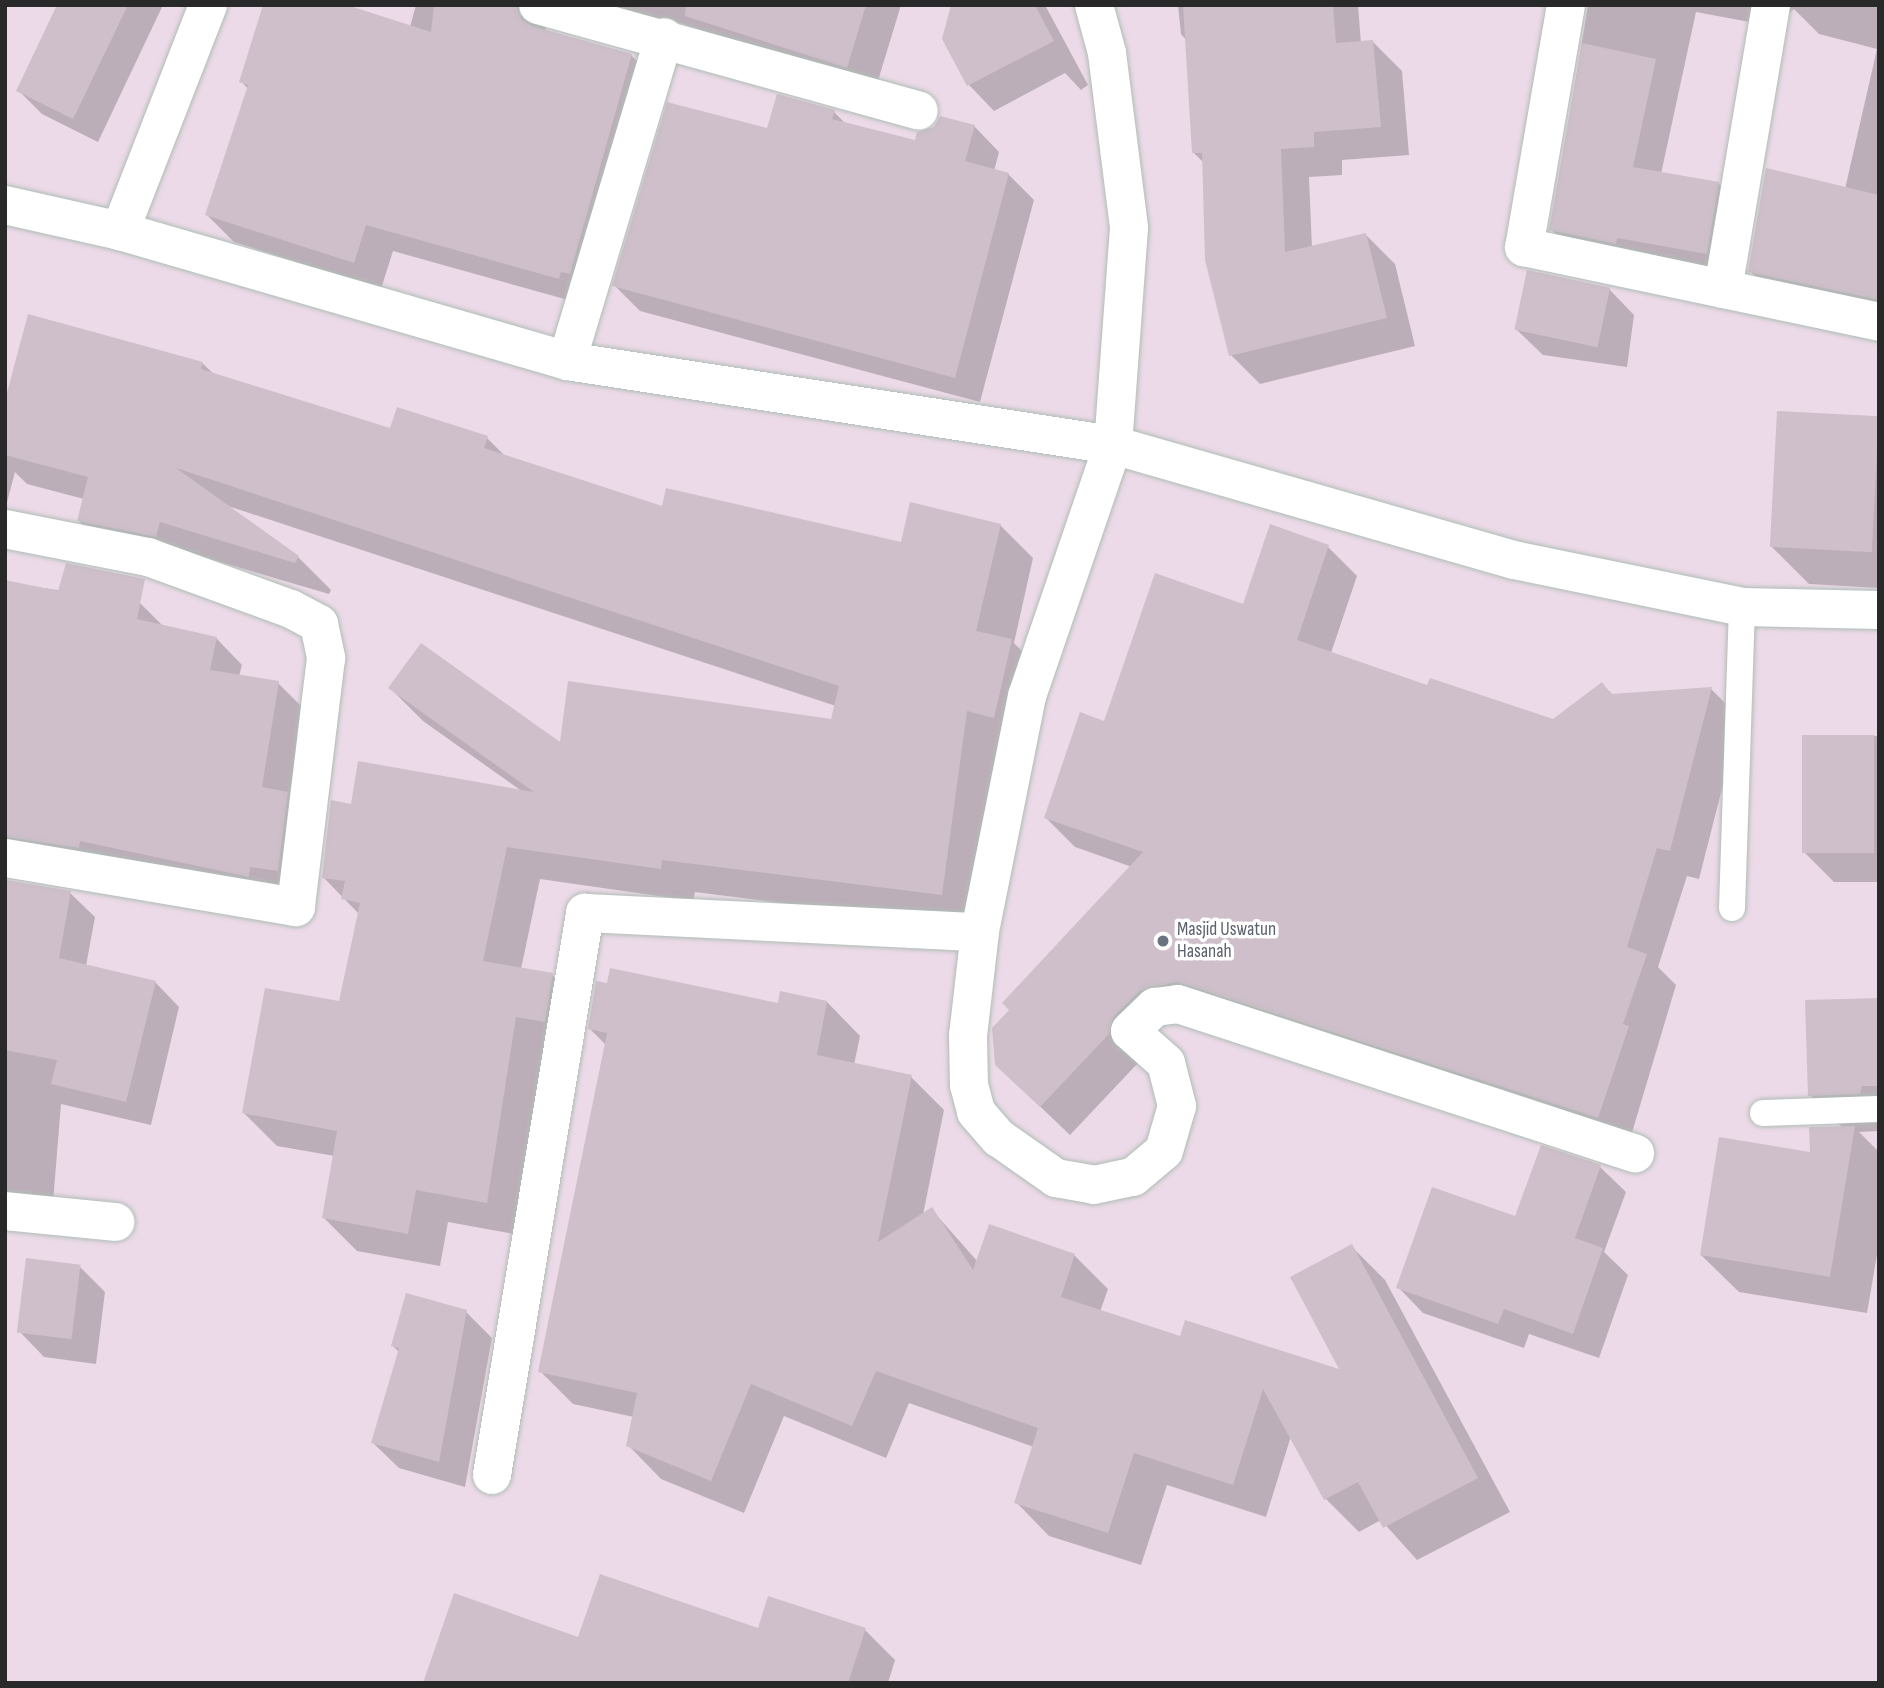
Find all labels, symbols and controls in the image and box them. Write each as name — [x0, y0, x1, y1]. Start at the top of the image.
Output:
place label: Masjid Uswatun Hasanah — [1177, 919, 1276, 963]
marker: Masjid Uswatun Hasanah — [1155, 933, 1171, 949]

